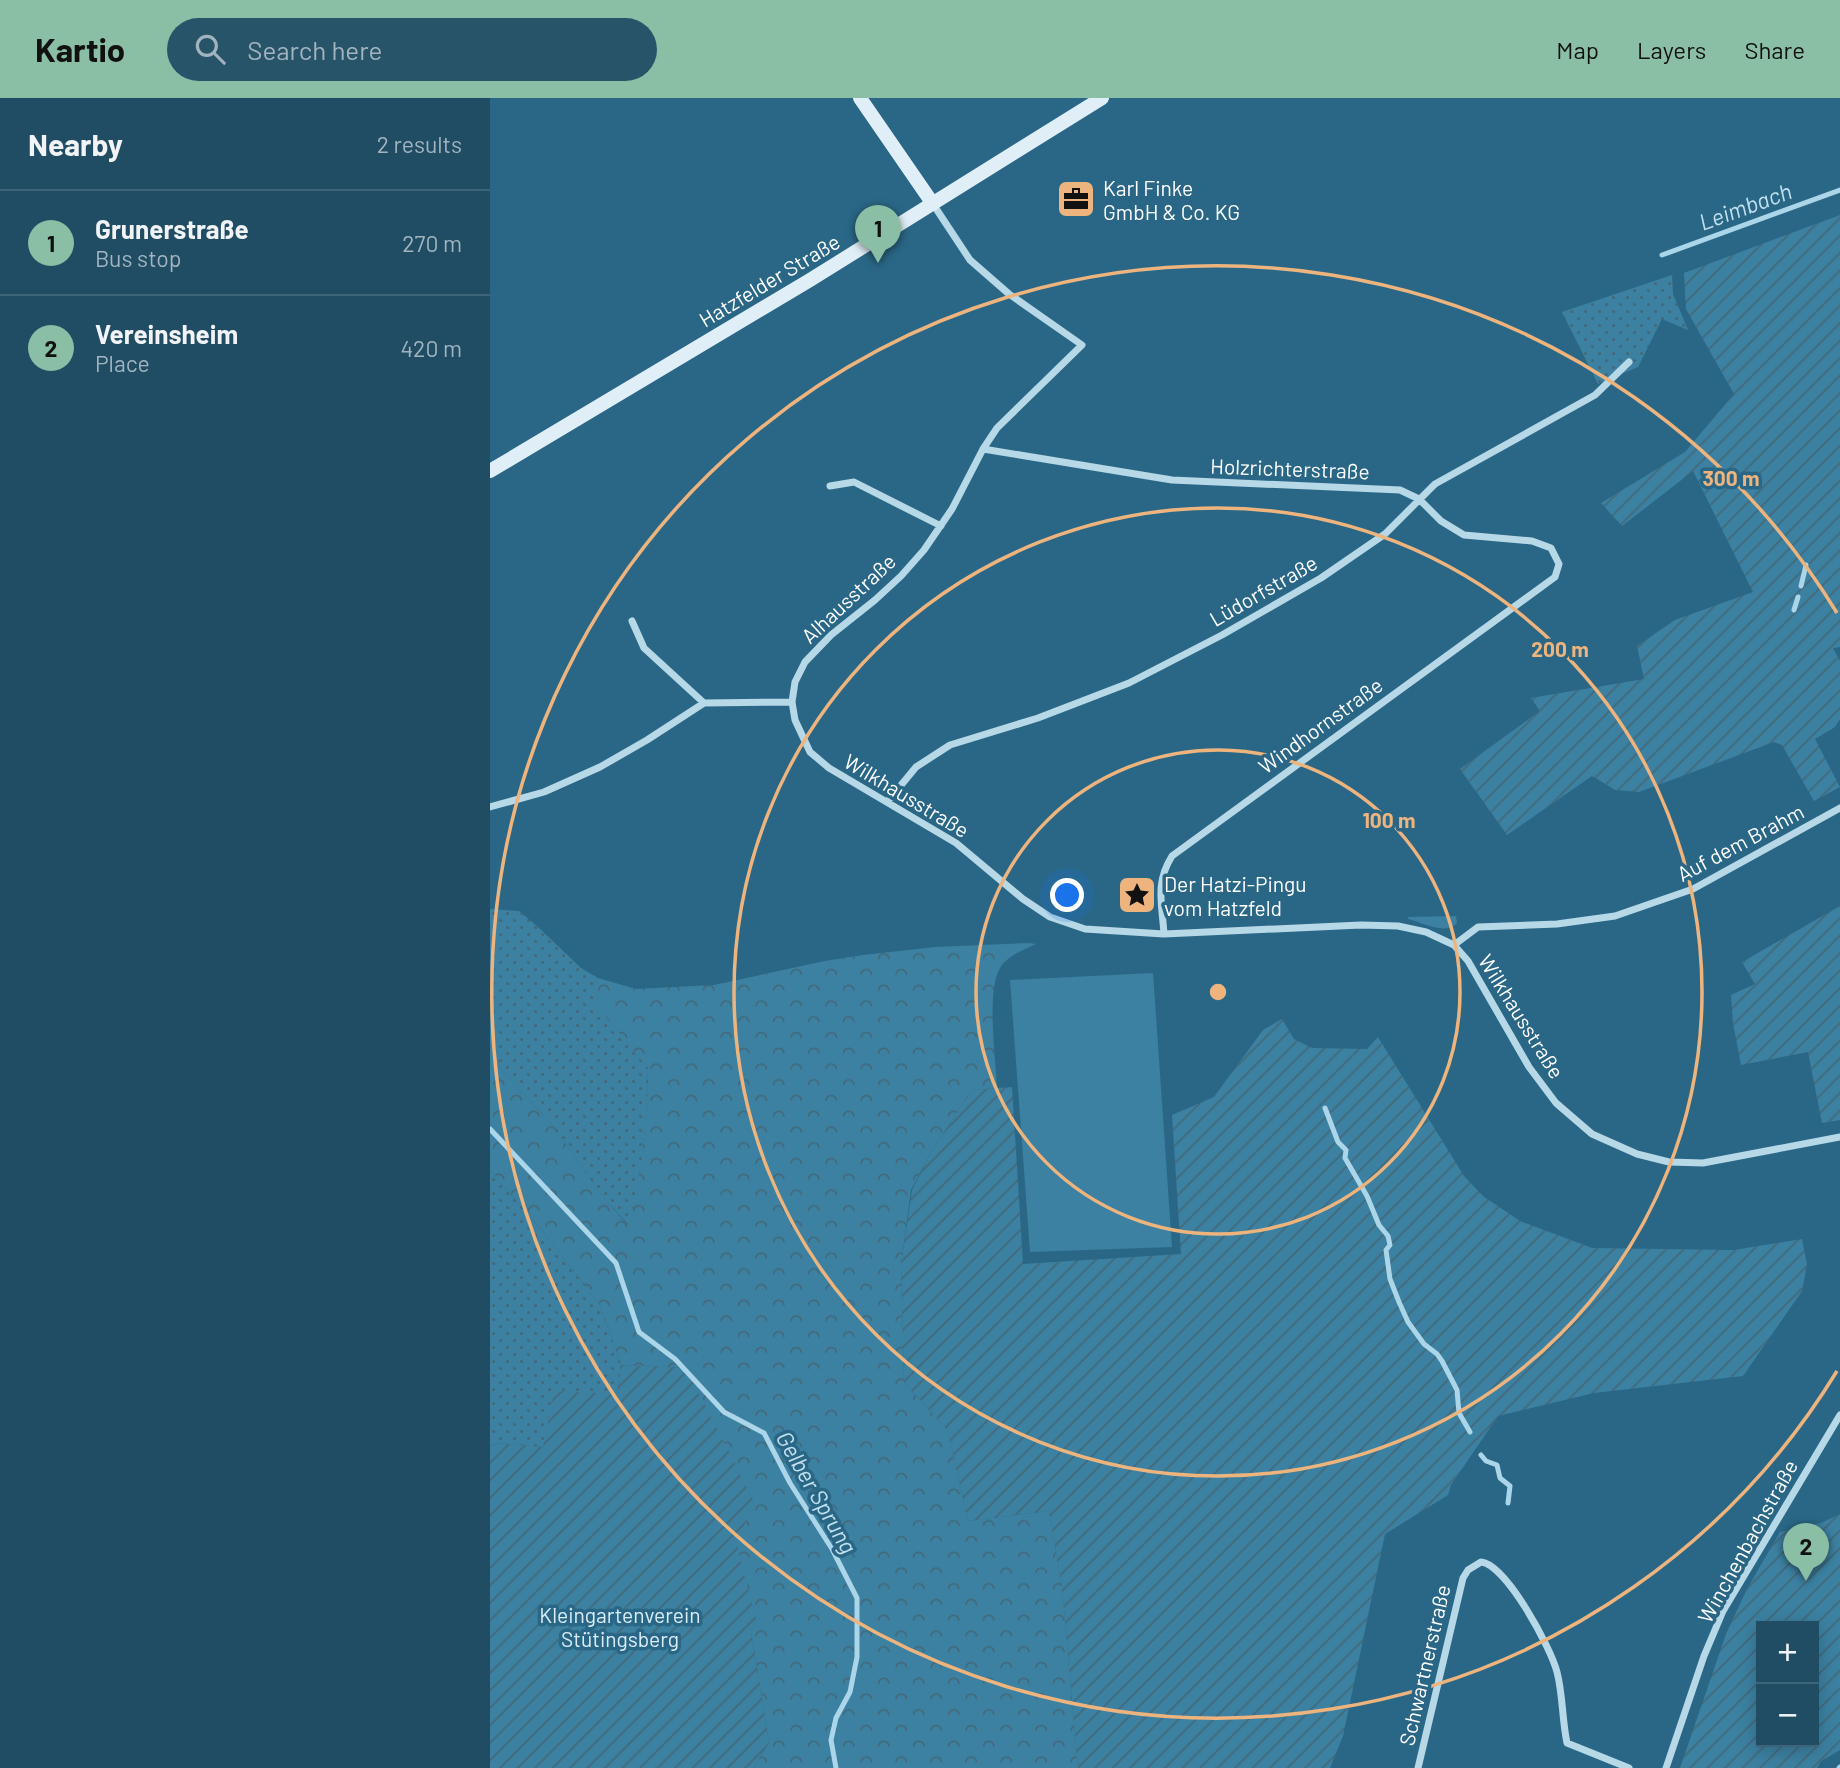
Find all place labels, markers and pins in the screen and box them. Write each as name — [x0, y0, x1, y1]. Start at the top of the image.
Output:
place label: Karl Finke GmbH & Co. KG — [1103, 175, 1240, 224]
office icon: Karl Finke GmbH & Co. KG — [1055, 178, 1097, 220]
pin: 1 — [855, 205, 901, 263]
place label: Der Hatzi-Pingu vom Hatzfeld — [1164, 871, 1307, 920]
place icon: Der Hatzi-Pingu vom Hatzfeld — [1116, 874, 1158, 916]
centre of rings — [1206, 980, 1230, 1004]
pin: 2 — [1783, 1523, 1829, 1581]

